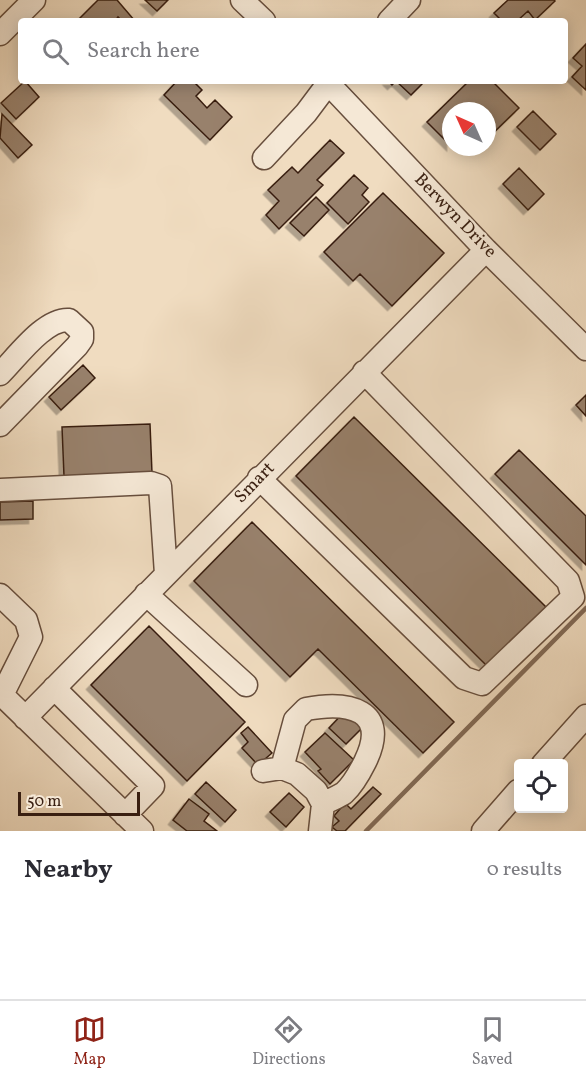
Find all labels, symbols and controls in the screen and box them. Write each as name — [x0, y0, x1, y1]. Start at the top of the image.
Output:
search box — [18, 18, 568, 84]
icon: search — [39, 35, 72, 68]
text: Search here — [87, 36, 200, 67]
north arrow — [442, 102, 496, 156]
street label: Berwyn Drive — [408, 168, 502, 264]
street label: Smart — [229, 457, 281, 509]
map controls — [514, 759, 568, 813]
button: locate — [514, 759, 568, 813]
scale bar — [18, 789, 140, 816]
text: 50 m — [27, 791, 61, 813]
text: Nearby — [24, 852, 113, 888]
text: 0 results — [487, 856, 562, 884]
tab: Map — [73, 1013, 106, 1071]
tab: Directions — [252, 1013, 326, 1071]
tab: Saved — [472, 1013, 513, 1071]

